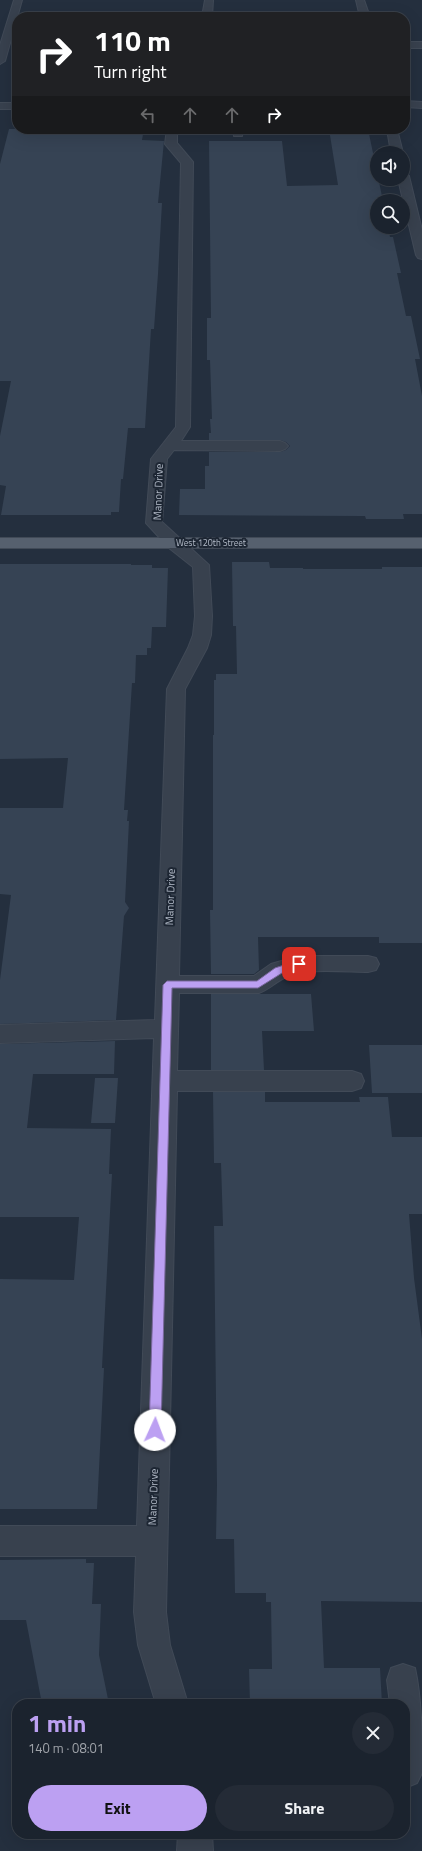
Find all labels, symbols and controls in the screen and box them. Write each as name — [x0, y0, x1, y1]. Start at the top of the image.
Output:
text: 110 m — [94, 19, 171, 62]
icon: right — [28, 28, 80, 80]
text: Turn right — [94, 58, 167, 85]
icon: left — [137, 104, 159, 126]
icon: ahead — [179, 104, 201, 126]
icon: ahead — [221, 104, 243, 126]
icon: right — [263, 104, 285, 126]
map controls — [370, 146, 410, 234]
button: sound — [370, 146, 410, 186]
button: search — [370, 194, 410, 234]
street label: Manor Drive — [149, 463, 167, 521]
street label: West 120th Street — [176, 536, 247, 549]
street label: Manor Drive — [161, 868, 179, 926]
pin — [282, 947, 316, 981]
icon: arrive — [288, 953, 310, 975]
position arrow — [134, 1409, 176, 1451]
street label: Manor Drive — [144, 1468, 162, 1526]
text: 1 min — [28, 1705, 86, 1741]
button: close — [352, 1712, 394, 1754]
text: 140 m · 08:01 — [28, 1738, 104, 1758]
button: Exit — [28, 1785, 207, 1831]
button: Share — [215, 1785, 394, 1831]

